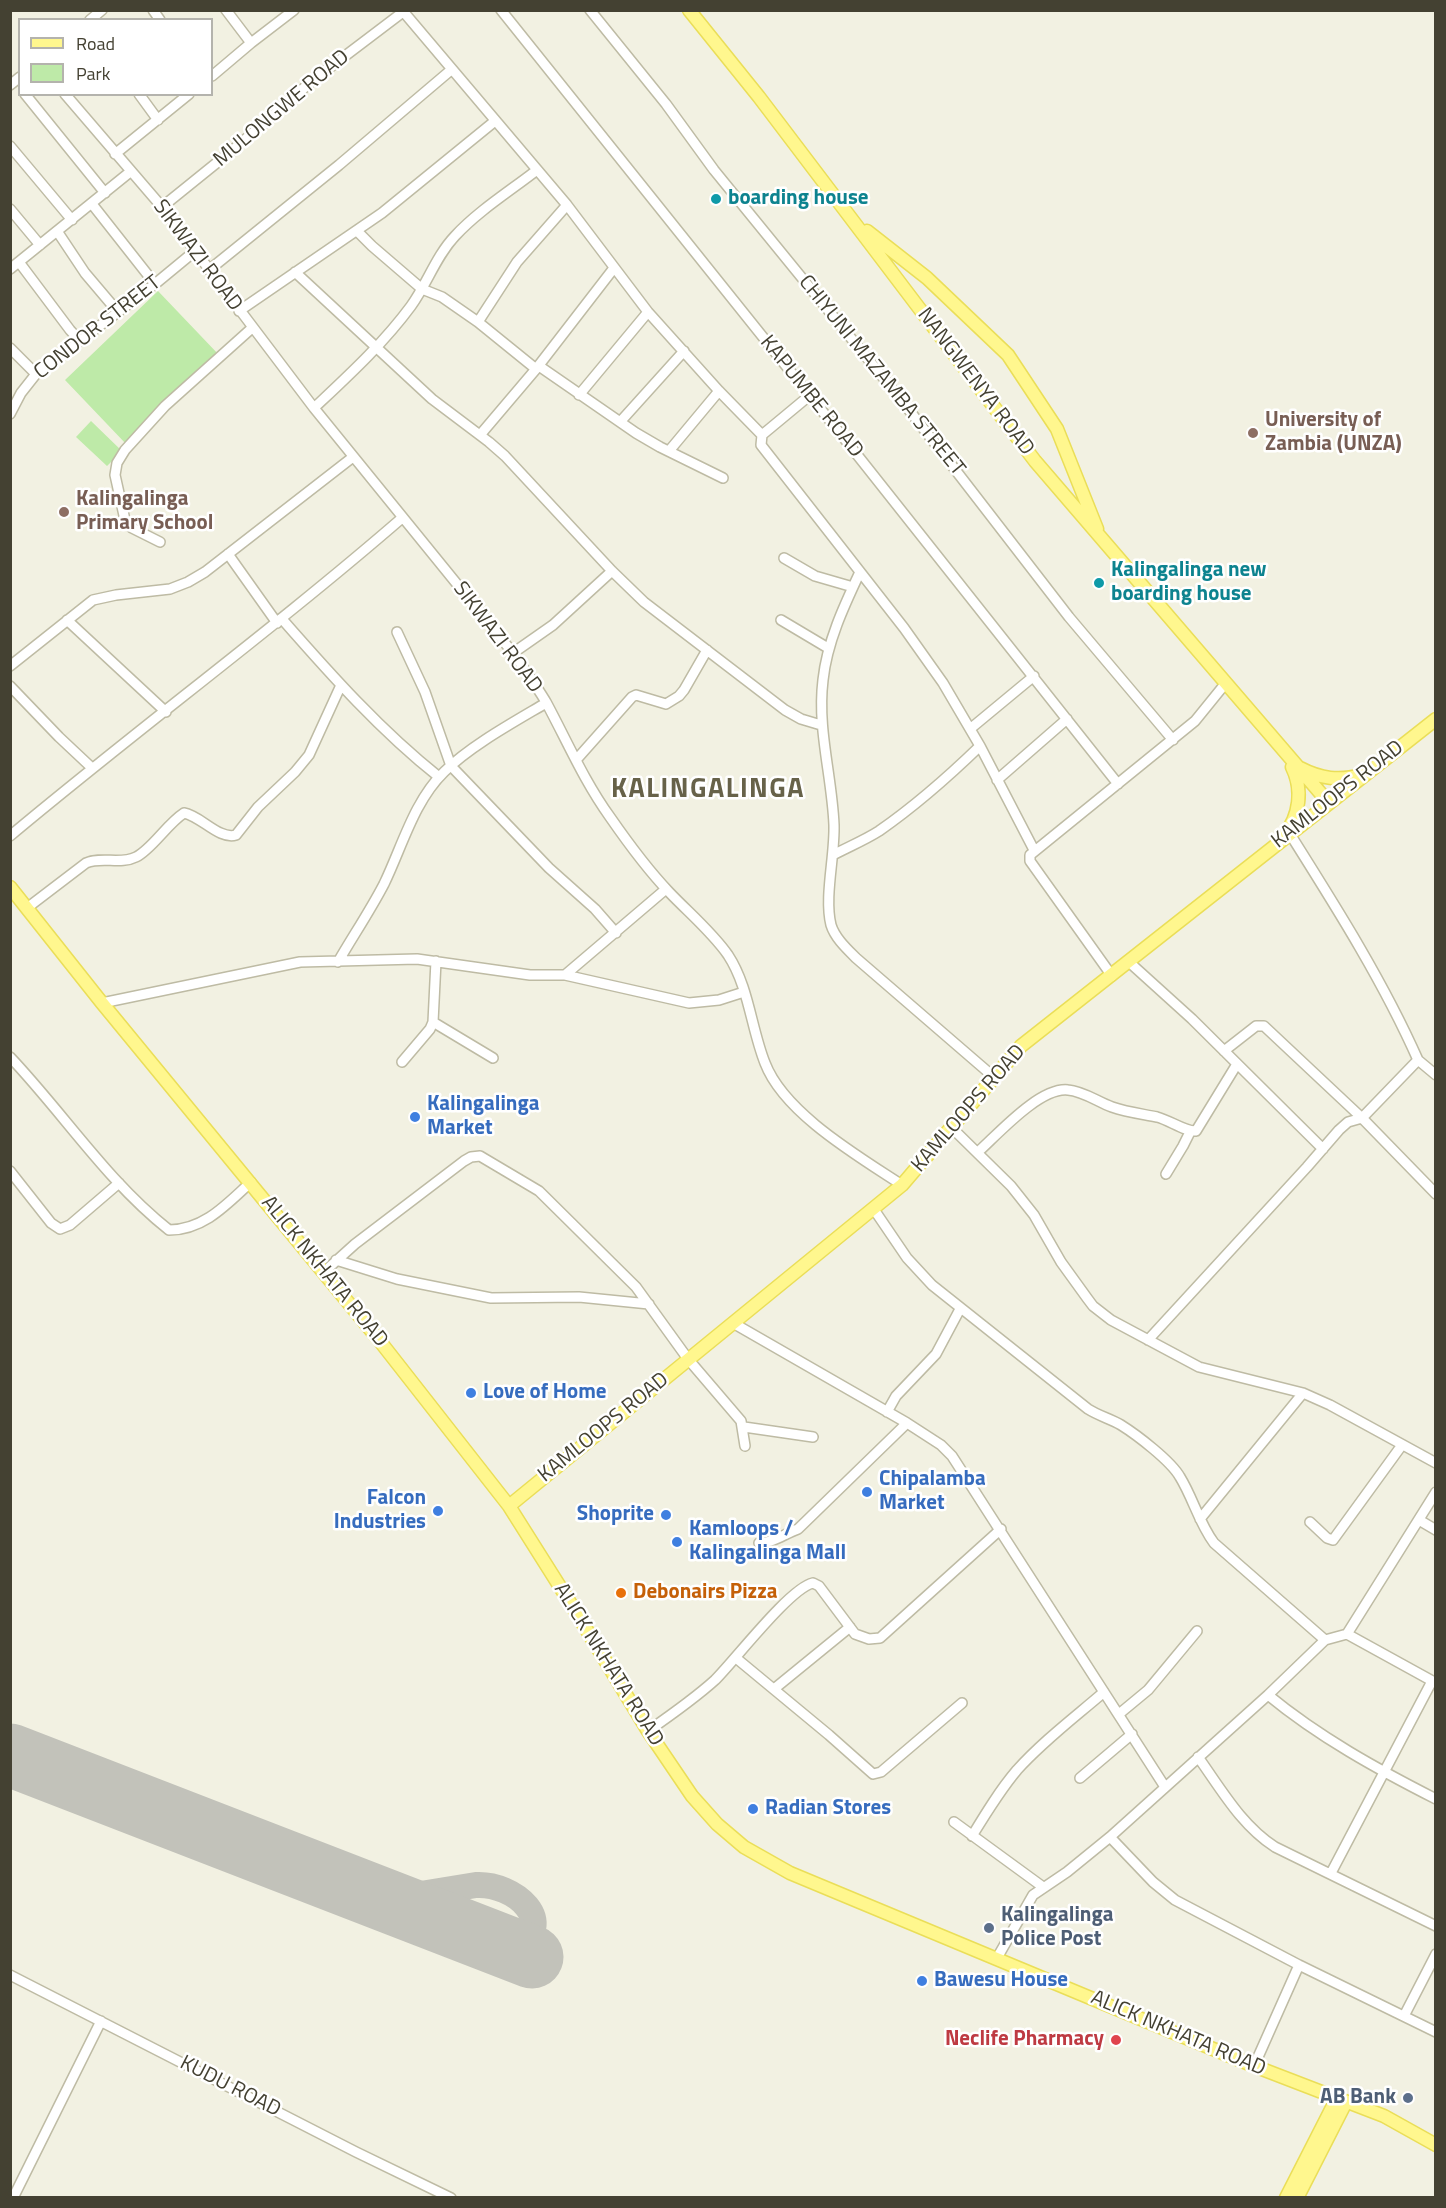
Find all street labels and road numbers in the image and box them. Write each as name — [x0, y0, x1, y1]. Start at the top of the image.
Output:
street label: MULONGWE ROAD — [209, 45, 355, 173]
street label: SIKWAZI ROAD — [147, 195, 247, 317]
street label: CONDOR STREET — [30, 271, 166, 385]
street label: CHIYUNI MAZAMBA STREET — [792, 271, 970, 481]
street label: NANGWENYA ROAD — [911, 303, 1039, 461]
street label: KAPUMBE ROAD — [754, 331, 868, 463]
street label: SIKWAZI ROAD — [447, 577, 547, 699]
street label: KAMLOOPS ROAD — [1267, 736, 1409, 854]
street label: KAMLOOPS ROAD — [907, 1040, 1031, 1178]
street label: ALICK NKHATA ROAD — [255, 1191, 393, 1353]
street label: KAMLOOPS ROAD — [534, 1368, 674, 1488]
street label: ALICK NKHATA ROAD — [548, 1579, 668, 1751]
street label: ALICK NKHATA ROAD — [1087, 1986, 1269, 2082]
street label: KUDU ROAD — [175, 2051, 285, 2123]

